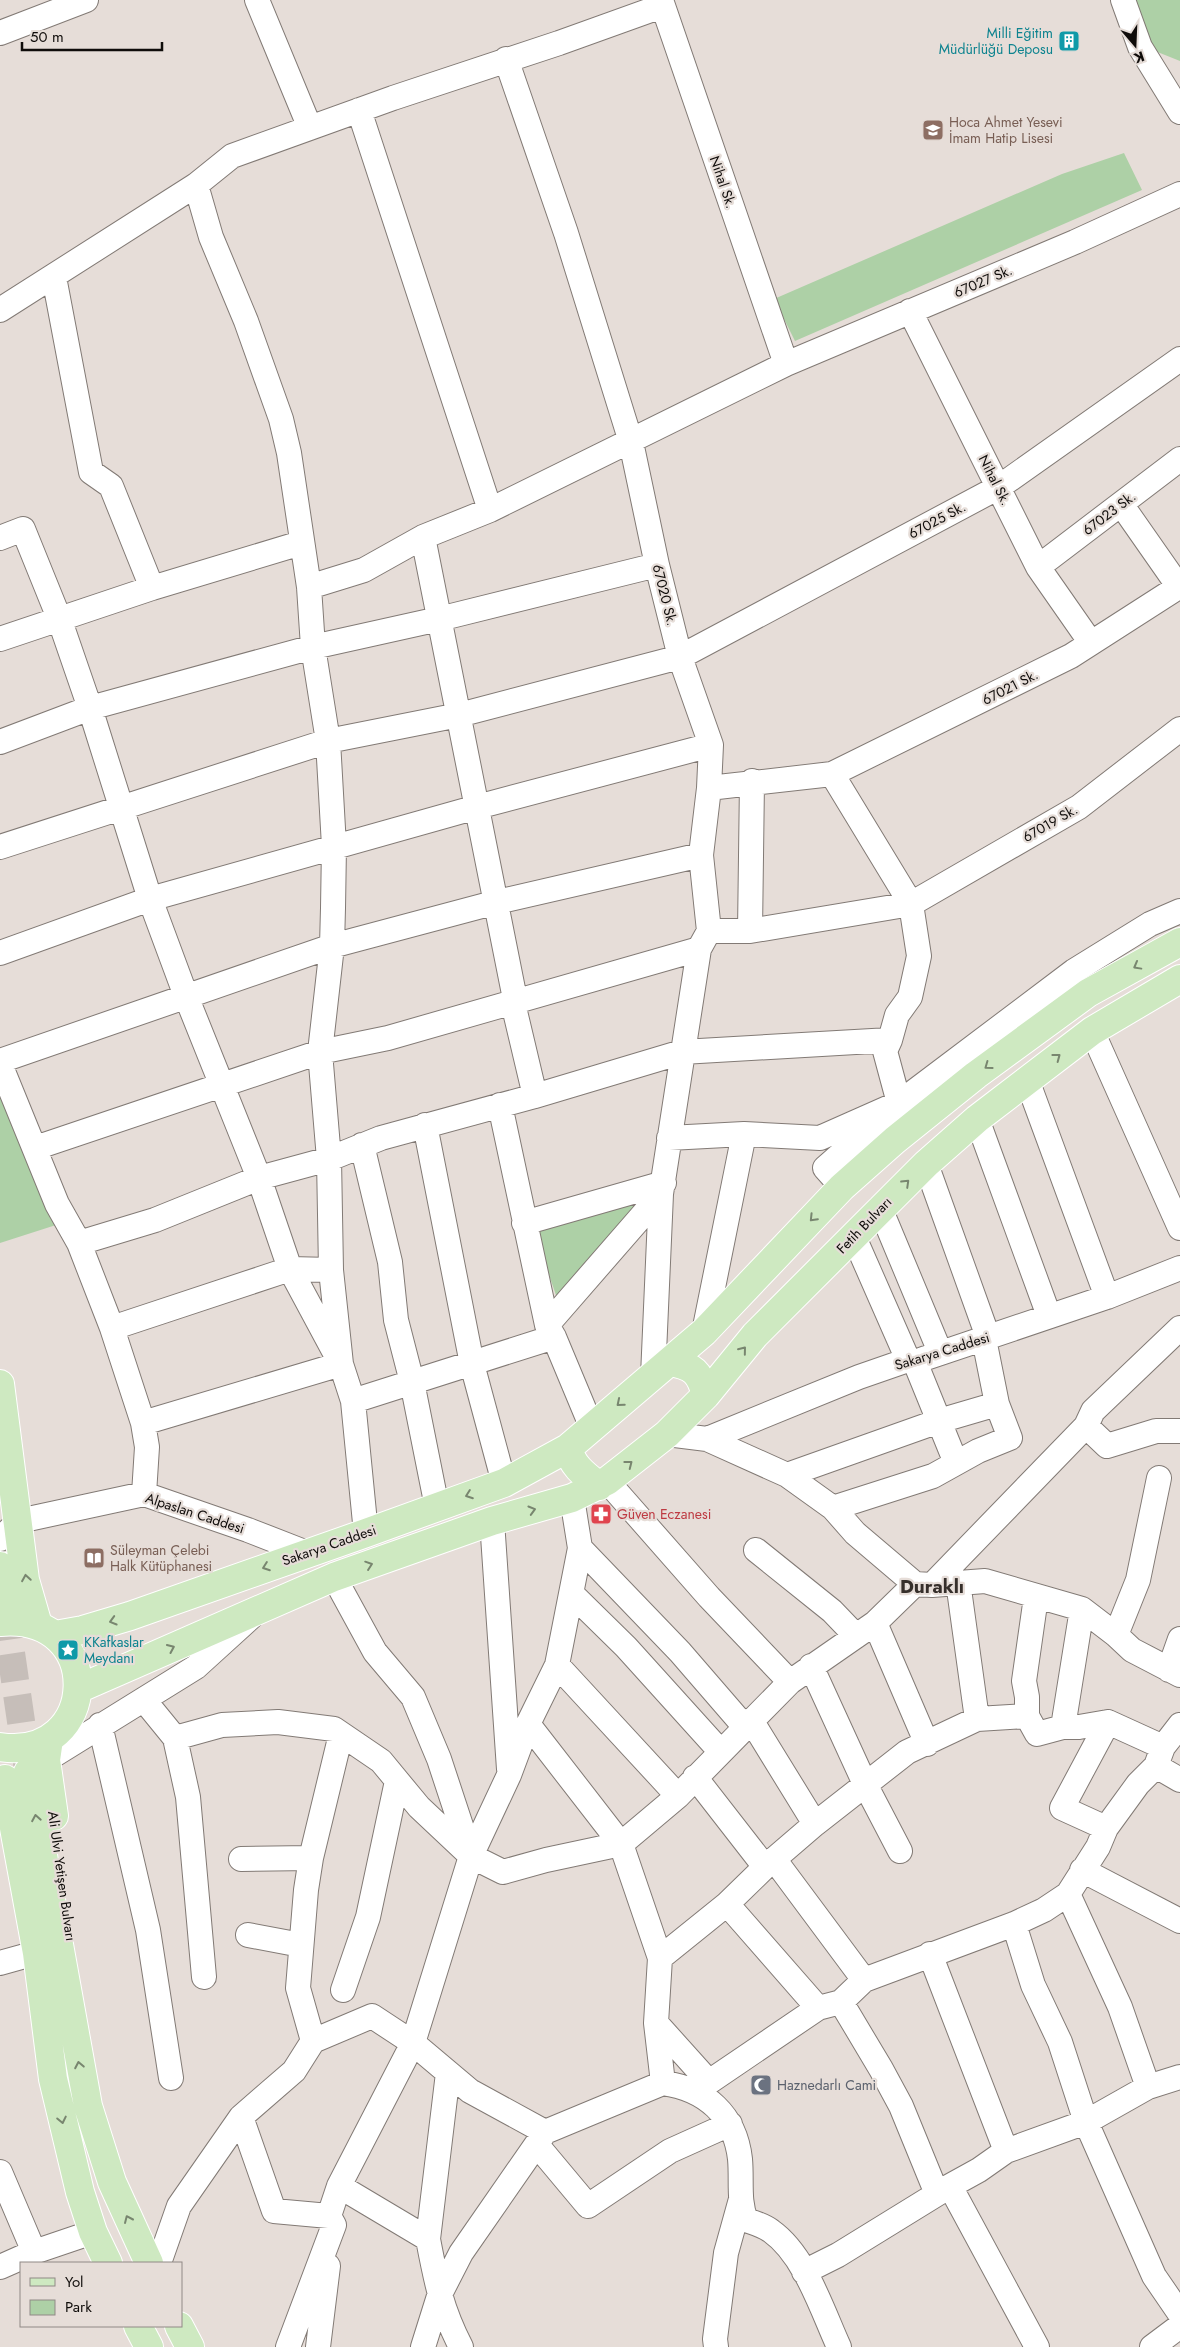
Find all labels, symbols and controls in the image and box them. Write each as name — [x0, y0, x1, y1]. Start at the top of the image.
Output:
scale bar — [22, 20, 162, 52]
north arrow — [1110, 20, 1160, 70]
place label: Milli Eğitim Müdürlüğü Deposu — [939, 23, 1053, 59]
text: 50 m — [30, 26, 64, 48]
building icon: Milli Eğitim Müdürlüğü Deposu — [1057, 29, 1081, 53]
text: K — [1131, 46, 1147, 68]
place label: Hoca Ahmet Yesevi İmam Hatip Lisesi — [949, 112, 1063, 148]
school or university icon: Hoca Ahmet Yesevi İmam Hatip Lisesi — [921, 118, 945, 142]
street label: Nihal Sk. — [705, 153, 741, 211]
street label: 67027 Sk. — [951, 260, 1015, 302]
street label: Nihal Sk. — [974, 451, 1016, 509]
street label: 67023 Sk. — [1078, 486, 1140, 540]
street label: 67025 Sk. — [905, 497, 969, 543]
street label: 67020 Sk. — [648, 562, 682, 628]
street label: 67021 Sk. — [978, 664, 1042, 710]
street label: 67019 Sk. — [1019, 799, 1081, 847]
one-way arrow — [1134, 959, 1143, 969]
one-way arrow — [1051, 1055, 1060, 1063]
one-way arrow — [985, 1060, 994, 1068]
one-way arrow — [900, 1180, 909, 1189]
street label: Fetih Bulvarı — [832, 1192, 896, 1258]
one-way arrow — [809, 1212, 818, 1221]
street label: Sakarya Caddesi — [892, 1327, 992, 1375]
one-way arrow — [738, 1346, 747, 1355]
one-way arrow — [617, 1398, 626, 1407]
one-way arrow — [623, 1462, 632, 1470]
street label: Alpaslan Caddesi — [143, 1488, 247, 1538]
one-way arrow — [465, 1489, 474, 1499]
pharmacy icon: Güven Eczanesi — [589, 1502, 613, 1526]
place label: Güven Eczanesi — [617, 1504, 711, 1524]
one-way arrow — [528, 1505, 536, 1515]
street label: Sakarya Caddesi — [279, 1520, 379, 1570]
place label: Süleyman Çelebi Halk Kütüphanesi — [110, 1540, 212, 1576]
library icon: Süleyman Çelebi Halk Kütüphanesi — [82, 1546, 106, 1570]
one-way arrow — [263, 1561, 271, 1571]
one-way arrow — [365, 1561, 373, 1571]
one-way arrow — [21, 1573, 31, 1582]
district label: Duraklı — [900, 1573, 964, 1600]
one-way arrow — [109, 1615, 117, 1626]
place label: KKafkaslar Meydanı — [84, 1632, 144, 1668]
place icon: KKafkaslar Meydanı — [56, 1638, 80, 1662]
one-way arrow — [166, 1644, 175, 1655]
street label: Ali Ulvi Yetişen Bulvarı — [43, 1810, 81, 1942]
one-way arrow — [31, 1814, 41, 1823]
one-way arrow — [74, 2060, 85, 2069]
mosque icon: Haznedarlı Cami — [749, 2073, 773, 2097]
place label: Haznedarlı Cami — [777, 2075, 876, 2095]
one-way arrow — [56, 2116, 67, 2125]
one-way arrow — [124, 2215, 134, 2224]
legend — [20, 2262, 182, 2327]
text: Yol — [65, 2271, 84, 2293]
text: Park — [65, 2296, 92, 2318]

